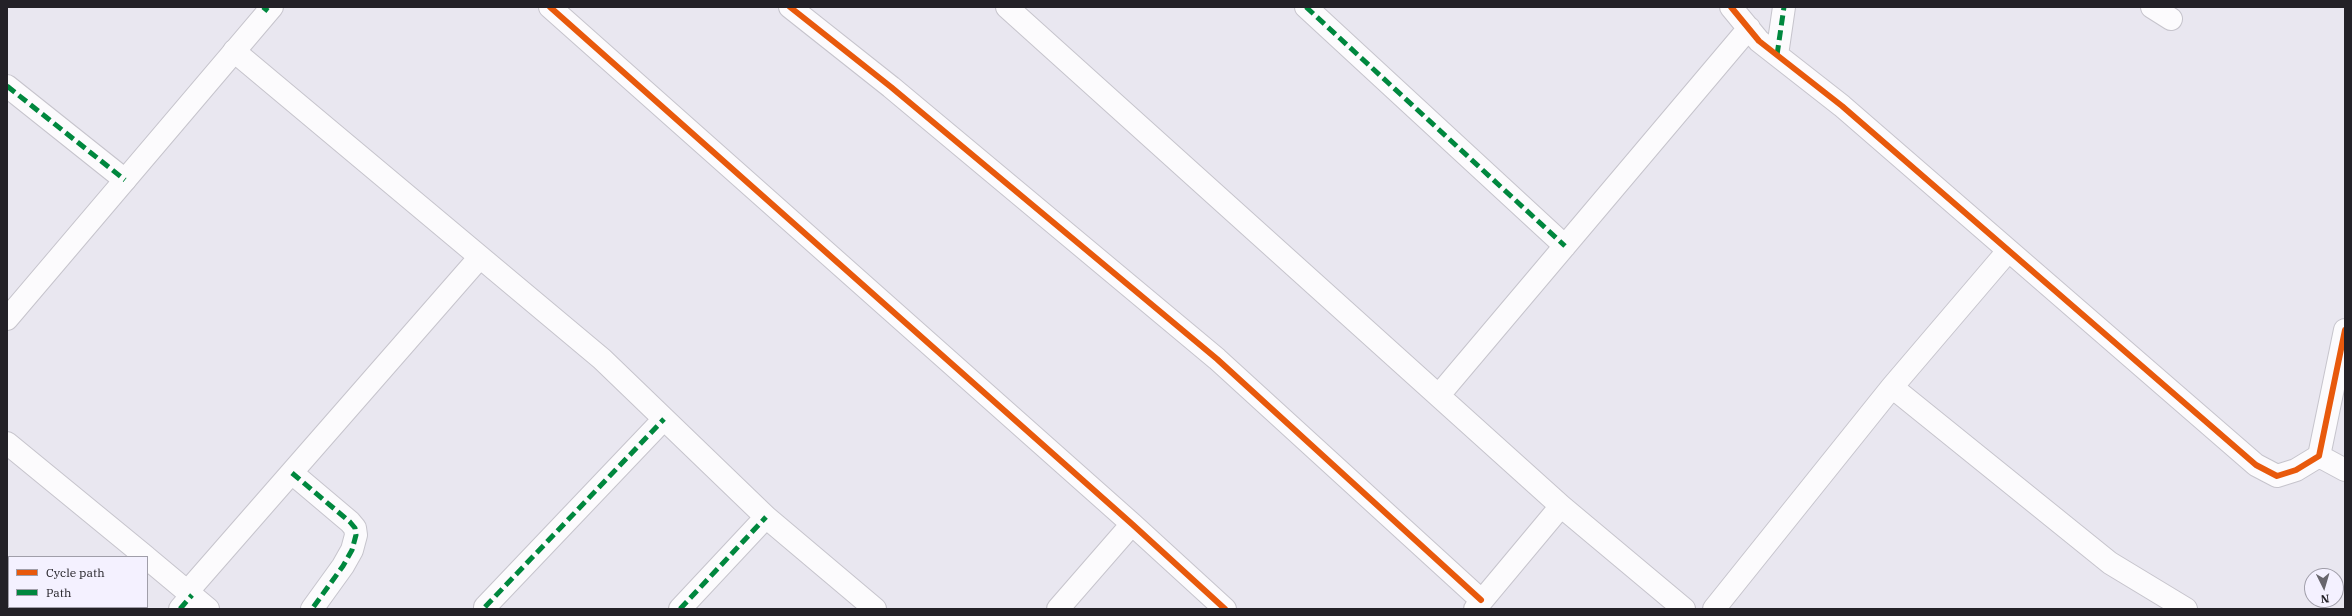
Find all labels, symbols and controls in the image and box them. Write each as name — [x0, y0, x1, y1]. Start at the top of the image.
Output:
legend — [8, 556, 148, 608]
text: Cycle path — [46, 565, 105, 580]
north arrow — [2304, 568, 2344, 608]
text: Path — [46, 585, 71, 600]
text: N — [2320, 592, 2330, 606]

